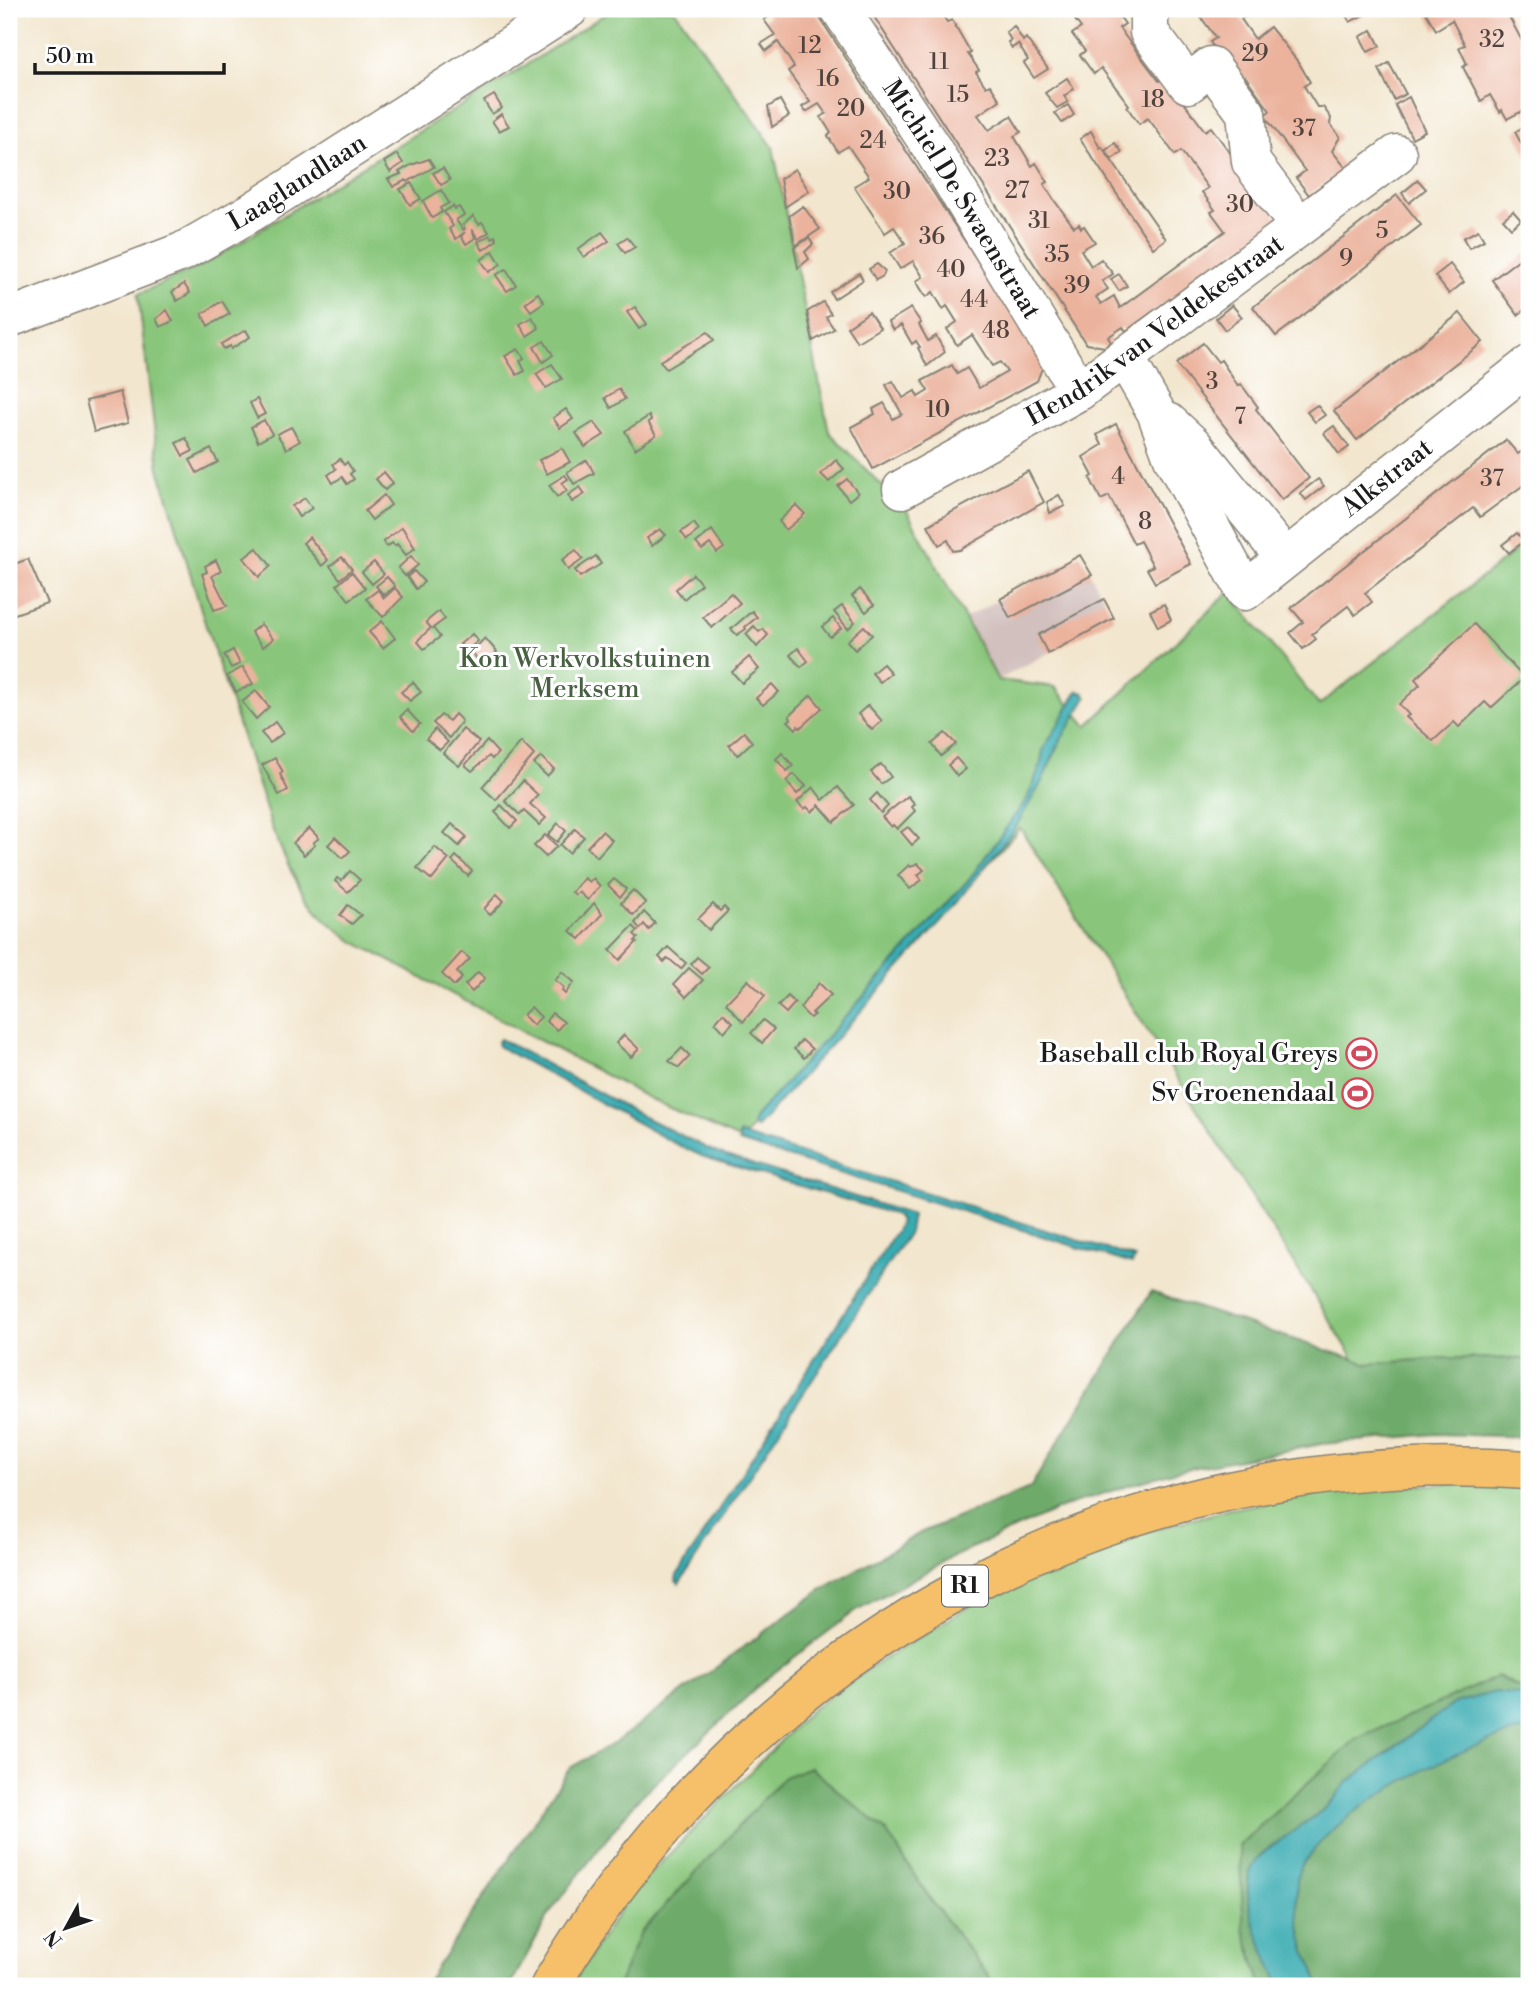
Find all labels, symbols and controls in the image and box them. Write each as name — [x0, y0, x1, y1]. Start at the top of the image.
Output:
house number: 32 — [1479, 26, 1505, 54]
scale bar — [35, 32, 224, 76]
house number: 12 — [798, 32, 822, 60]
house number: 29 — [1241, 40, 1269, 68]
text: 50 m — [46, 44, 94, 70]
house number: 11 — [929, 48, 949, 76]
house number: 16 — [816, 65, 840, 93]
street label: Michiel De Swaenstraat — [875, 74, 1048, 325]
house number: 15 — [947, 81, 969, 109]
house number: 18 — [1141, 86, 1165, 114]
house number: 20 — [837, 95, 865, 123]
house number: 37 — [1292, 115, 1316, 143]
street label: Laaglandlaan — [223, 127, 373, 238]
house number: 24 — [860, 127, 886, 155]
house number: 23 — [984, 145, 1010, 173]
house number: 27 — [1005, 177, 1030, 205]
house number: 30 — [883, 178, 911, 206]
house number: 30 — [1226, 191, 1254, 219]
house number: 31 — [1028, 207, 1050, 235]
house number: 5 — [1376, 217, 1388, 245]
house number: 36 — [919, 223, 945, 251]
street label: Hendrik van Veldekestraat — [1020, 228, 1290, 433]
house number: 35 — [1044, 241, 1070, 269]
house number: 9 — [1339, 245, 1353, 273]
house number: 40 — [937, 256, 965, 284]
house number: 39 — [1064, 272, 1090, 300]
house number: 44 — [960, 286, 988, 314]
house number: 48 — [982, 317, 1010, 345]
house number: 3 — [1206, 368, 1218, 396]
house number: 10 — [926, 396, 950, 424]
house number: 7 — [1234, 403, 1246, 431]
street label: Alkstraat — [1334, 432, 1439, 525]
house number: 4 — [1111, 463, 1125, 491]
house number: 37 — [1480, 465, 1504, 493]
house number: 8 — [1138, 508, 1152, 536]
park label: Kon Werkvolkstuinen Merksem — [459, 643, 711, 705]
sports icon: Baseball club Royal Greys — [1344, 1037, 1378, 1071]
place label: Baseball club Royal Greys — [1039, 1038, 1338, 1070]
sports icon: Sv Groenendaal — [1341, 1076, 1375, 1110]
place label: Sv Groenendaal — [1151, 1077, 1335, 1109]
road number: R1 — [942, 1566, 988, 1606]
north arrow — [32, 1894, 102, 1964]
text: N — [40, 1925, 68, 1952]

